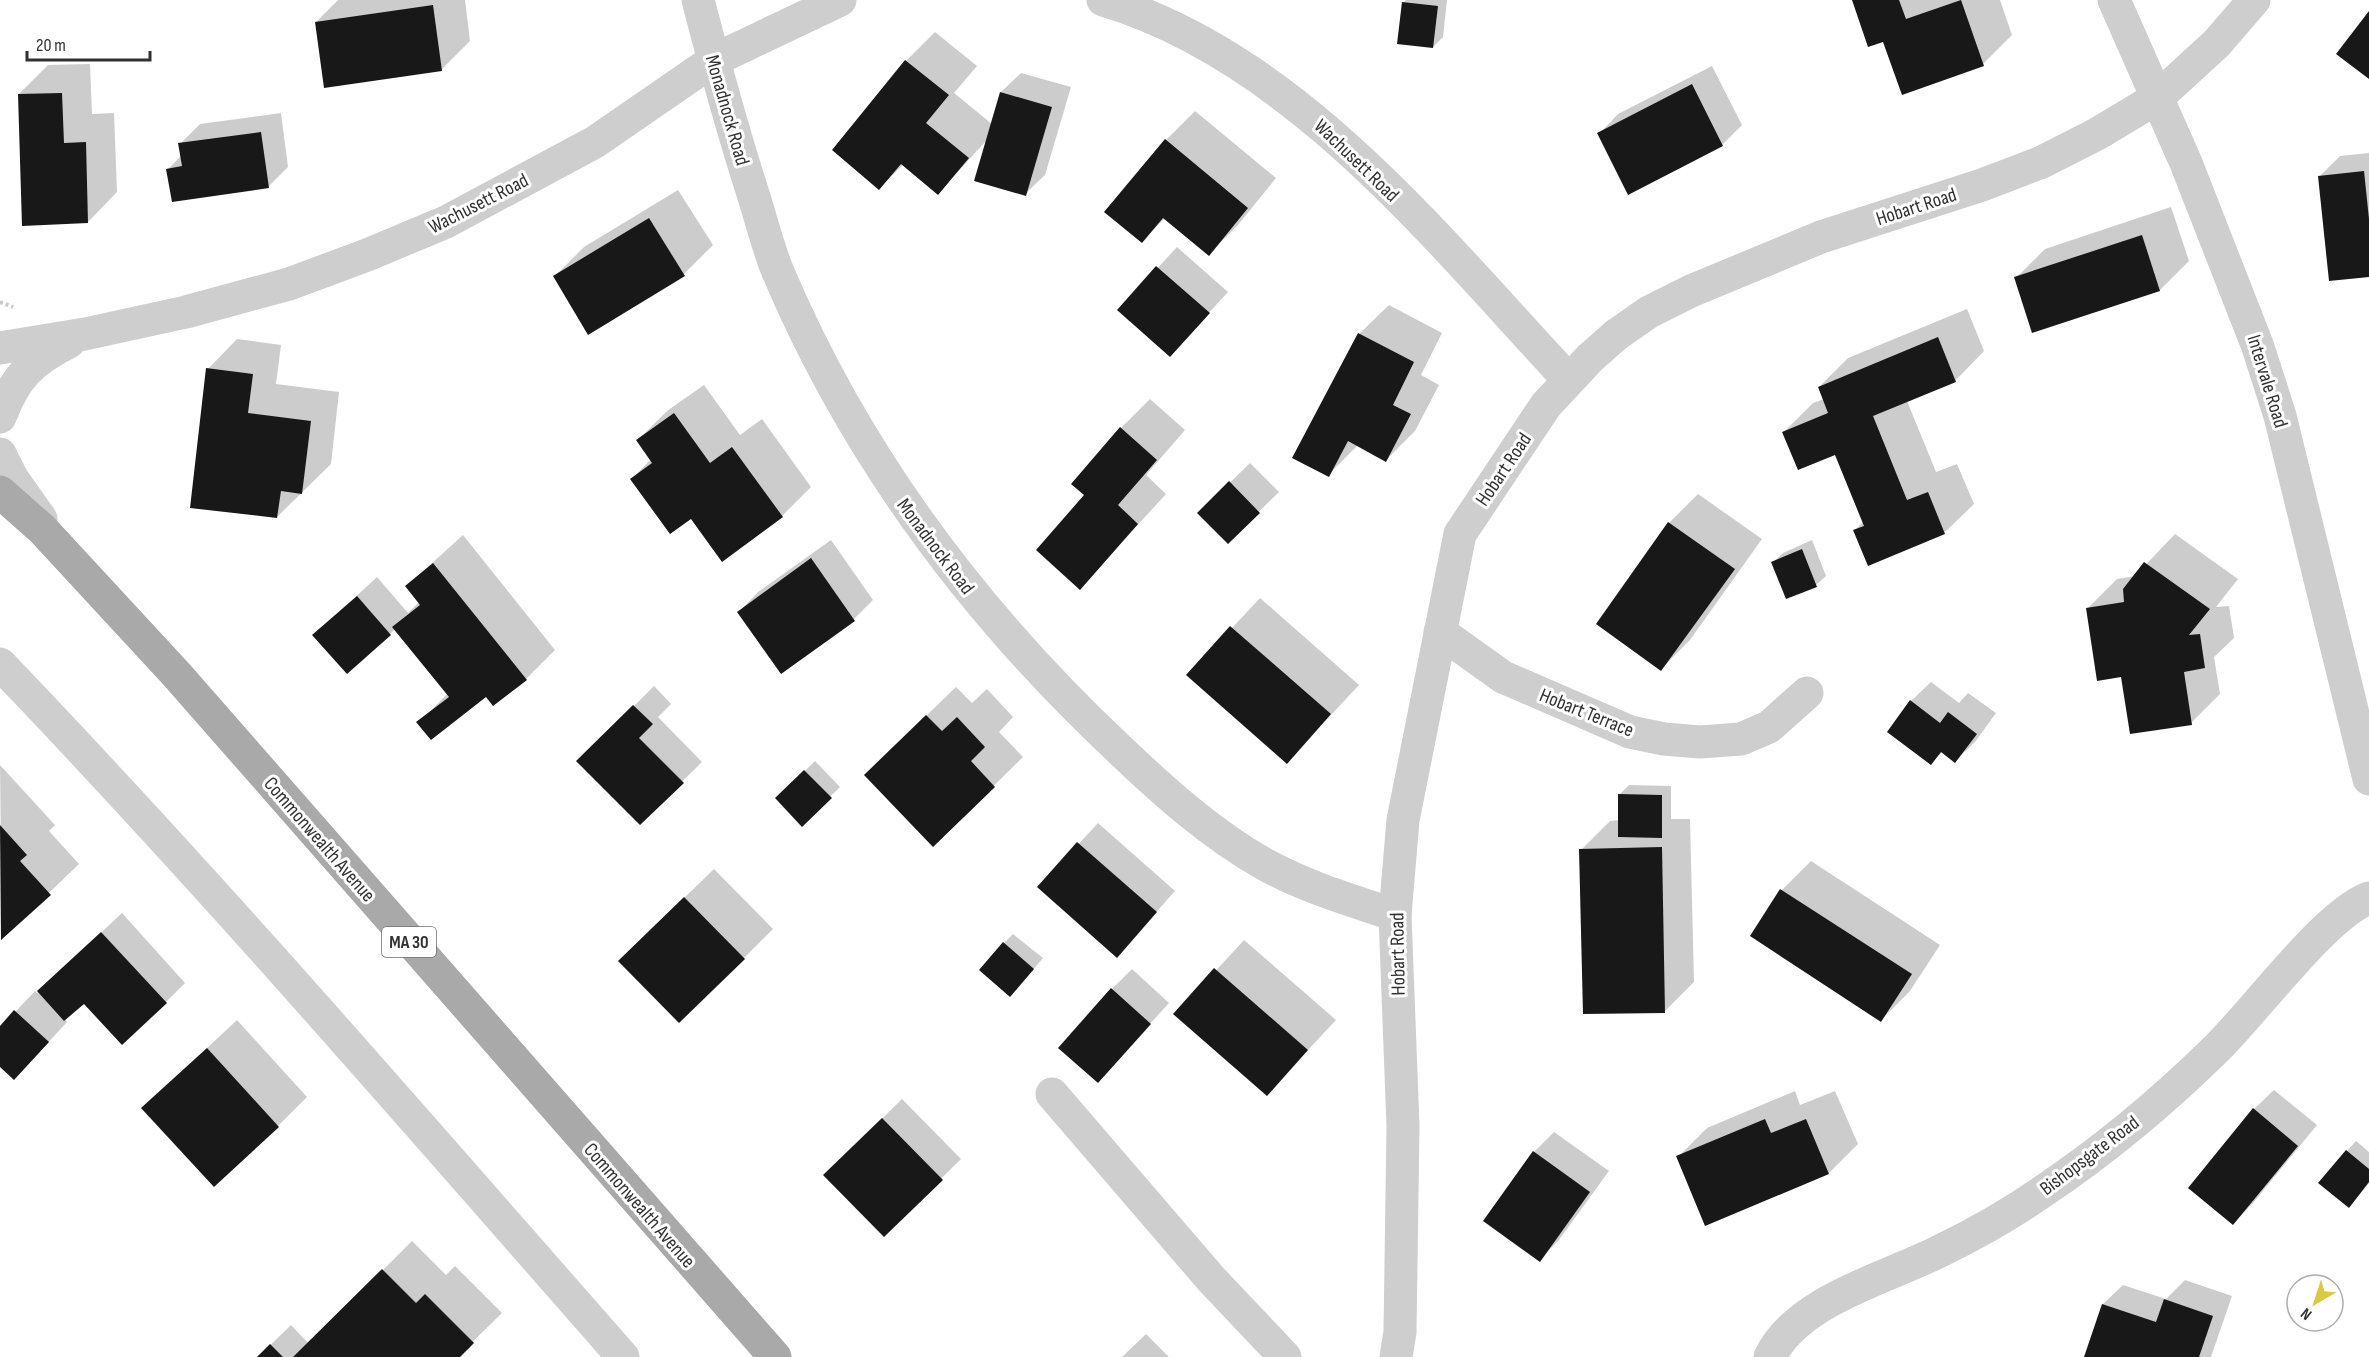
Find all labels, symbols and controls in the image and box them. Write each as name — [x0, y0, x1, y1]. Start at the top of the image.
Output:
scale bar — [27, 24, 150, 62]
text: 20 m — [36, 35, 66, 56]
street label: Monadnock Road — [700, 52, 754, 168]
street label: Wachusett Road — [1309, 114, 1404, 207]
street label: Wachusett Road — [424, 168, 532, 239]
street label: Hobart Road — [1873, 183, 1960, 231]
street label: Intervale Road — [2242, 332, 2293, 431]
street label: Hobart Road — [1471, 428, 1537, 511]
street label: Monadnock Road — [891, 494, 979, 599]
street label: Hobart Terrace — [1536, 683, 1637, 743]
street label: Commonwealth Avenue — [258, 772, 380, 907]
street label: Hobart Road — [1385, 912, 1411, 996]
road number: MA 30 — [382, 927, 436, 957]
street label: Bishopsgate Road — [2035, 1111, 2144, 1201]
street label: Commonwealth Avenue — [578, 1138, 700, 1273]
north arrow — [2285, 1273, 2345, 1333]
text: N — [2297, 1303, 2316, 1324]

